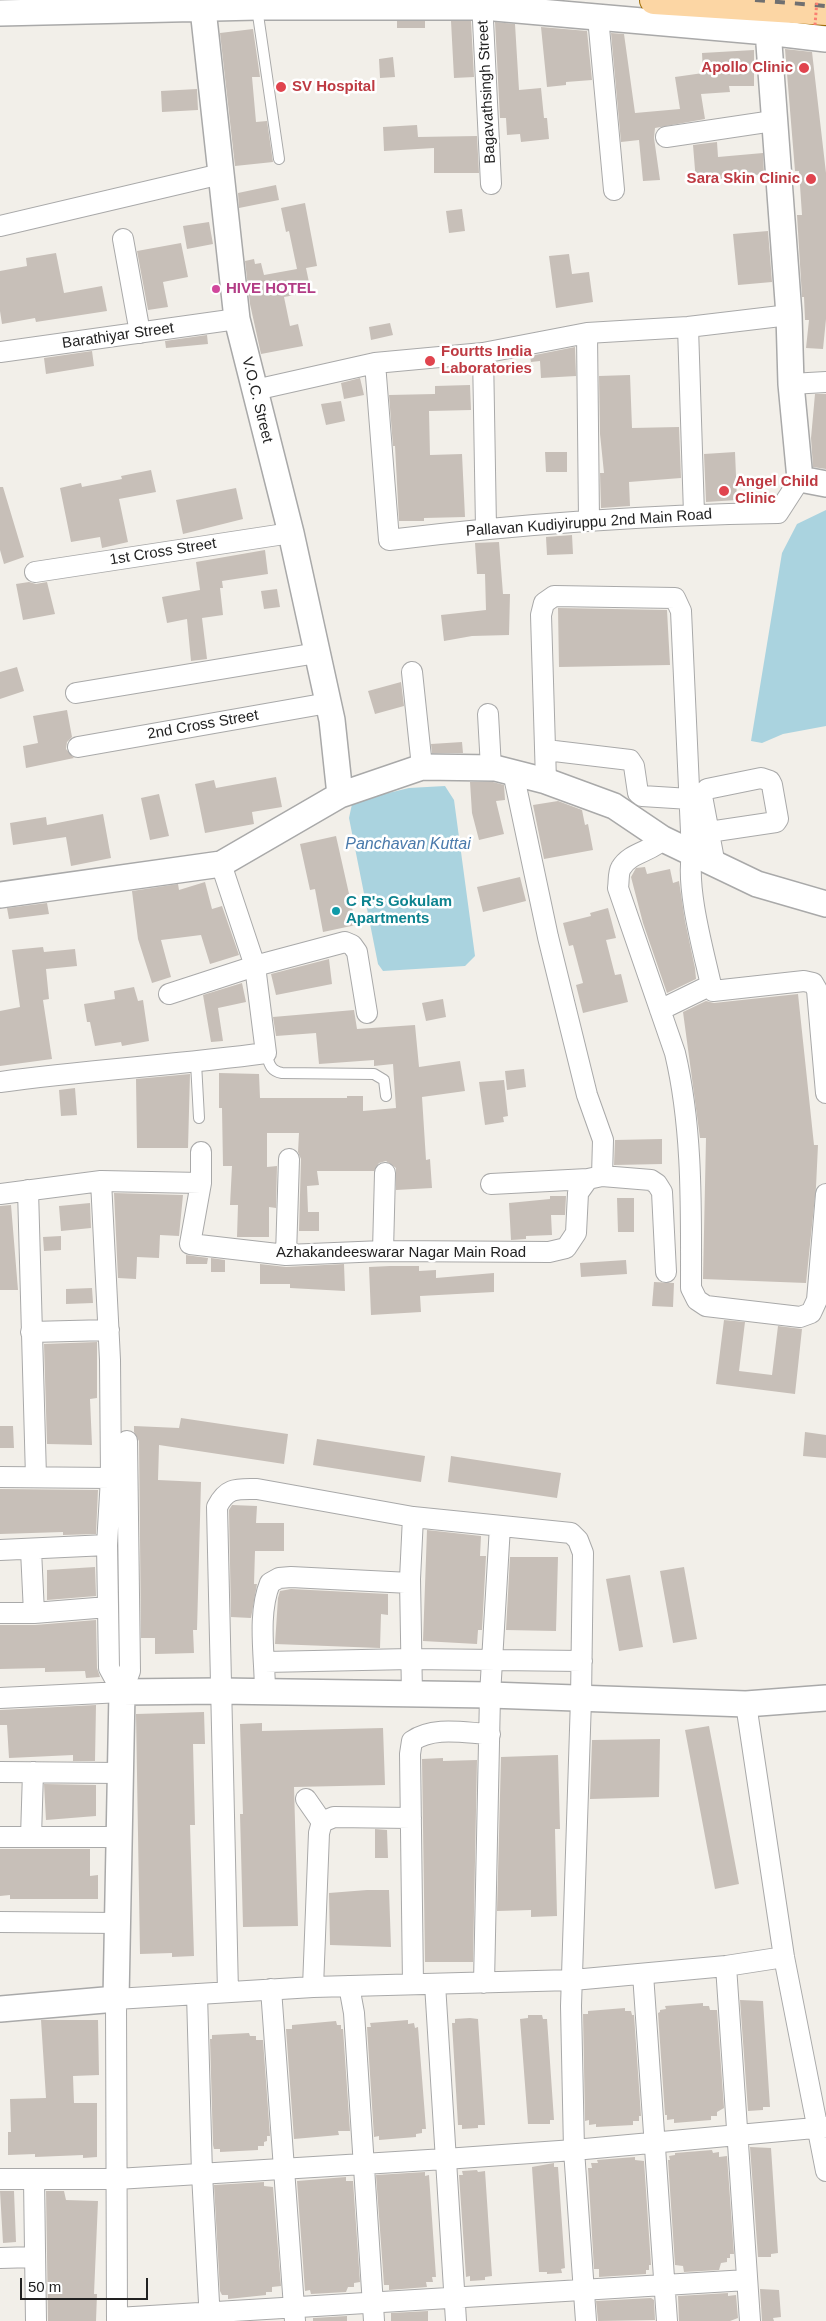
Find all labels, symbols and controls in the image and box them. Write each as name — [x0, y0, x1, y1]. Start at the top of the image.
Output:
street label: Bagavathsingh Street — [474, 20, 500, 164]
place label: Apollo Clinic — [701, 59, 793, 77]
marker: Apollo Clinic — [797, 61, 811, 75]
place label: SV Hospital — [292, 78, 375, 96]
marker: SV Hospital — [274, 80, 288, 94]
place label: Sara Skin Clinic — [687, 170, 800, 188]
marker: Sara Skin Clinic — [804, 172, 818, 186]
place label: HIVE HOTEL — [226, 280, 316, 298]
marker: HIVE HOTEL — [210, 283, 222, 295]
street label: Barathiyar Street — [61, 319, 175, 353]
place label: Fourtts India Laboratories — [441, 343, 532, 378]
marker: Fourtts India Laboratories — [423, 354, 437, 368]
street label: V.O.C. Street — [238, 355, 276, 445]
place label: Angel Child Clinic — [735, 473, 818, 508]
marker: Angel Child Clinic — [717, 484, 731, 498]
street label: Pallavan Kudiyiruppu 2nd Main Road — [465, 505, 713, 541]
street label: 1st Cross Street — [108, 535, 218, 569]
street label: 2nd Cross Street — [146, 706, 260, 744]
water label: Panchavan Kuttai — [345, 835, 471, 855]
place label: C R's Gokulam Apartments — [346, 893, 452, 928]
marker: C R's Gokulam Apartments — [330, 905, 342, 917]
street label: Azhakandeeswarar Nagar Main Road — [276, 1244, 526, 1262]
scale bar — [22, 2268, 150, 2300]
text: 50 m — [28, 2278, 61, 2295]

